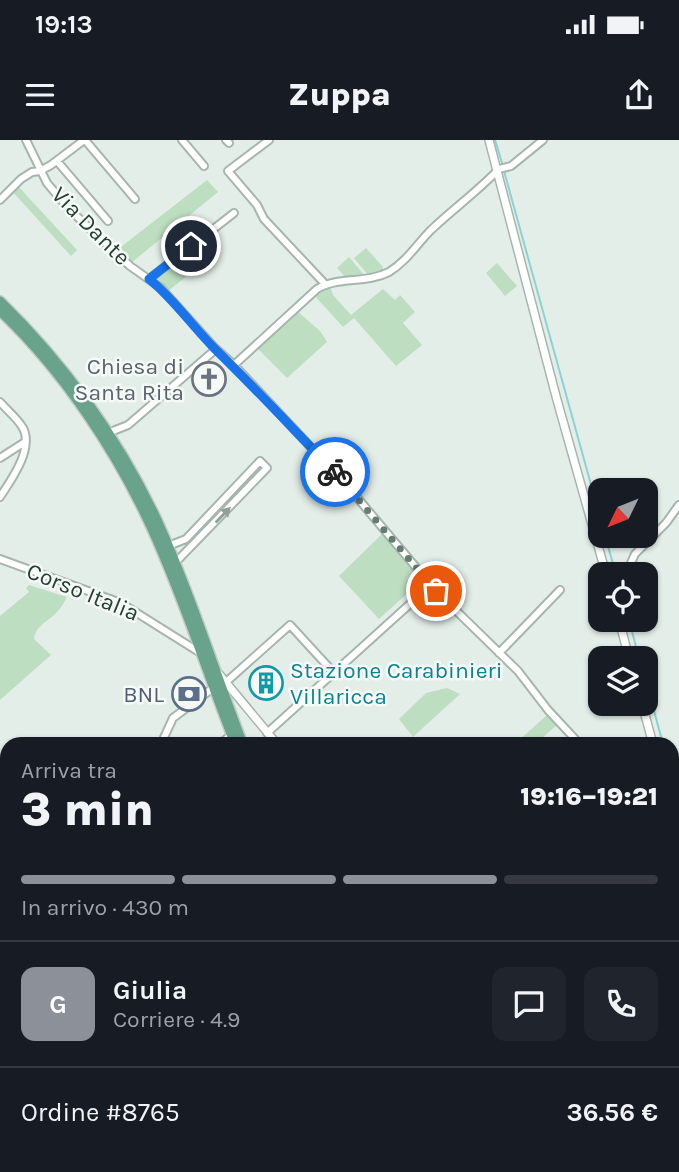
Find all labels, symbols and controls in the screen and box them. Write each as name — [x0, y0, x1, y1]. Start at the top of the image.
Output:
text: 19:13 — [35, 9, 93, 40]
icon: menu — [21, 76, 59, 114]
text: Zuppa — [288, 76, 391, 113]
icon: share — [620, 76, 658, 114]
street label: Via Dante — [46, 181, 136, 271]
pin — [161, 216, 221, 276]
icon: home — [172, 227, 210, 265]
place label: Chiesa di Santa Rita — [75, 353, 184, 406]
church icon: Chiesa di Santa Rita — [190, 360, 228, 398]
courier — [300, 437, 370, 507]
icon: bike — [316, 453, 354, 491]
north arrow — [588, 478, 658, 548]
map controls — [588, 478, 658, 716]
one-way arrow — [215, 506, 231, 523]
street label: Corso Italia — [23, 557, 143, 627]
pin — [406, 561, 466, 621]
button: locate — [588, 562, 658, 632]
icon: bag — [417, 572, 455, 610]
button: layers — [588, 646, 658, 716]
place label: Stazione Carabinieri Villaricca — [290, 657, 503, 710]
building icon: Stazione Carabinieri Villaricca — [247, 664, 285, 702]
bank icon: BNL — [170, 675, 208, 713]
place label: BNL — [123, 681, 164, 708]
text: Arriva tra — [21, 757, 117, 784]
text: 19:16–19:21 — [520, 781, 658, 812]
text: 3 min — [21, 783, 154, 837]
text: In arrivo · 430 m — [21, 894, 189, 921]
button: chat — [492, 967, 566, 1041]
button: phone — [584, 967, 658, 1041]
text: Giulia — [113, 975, 187, 1006]
text: G — [49, 989, 67, 1020]
text: Corriere · 4.9 — [113, 1006, 240, 1033]
text: Ordine #8765 — [21, 1097, 180, 1128]
text: 36.56 € — [566, 1097, 658, 1128]

